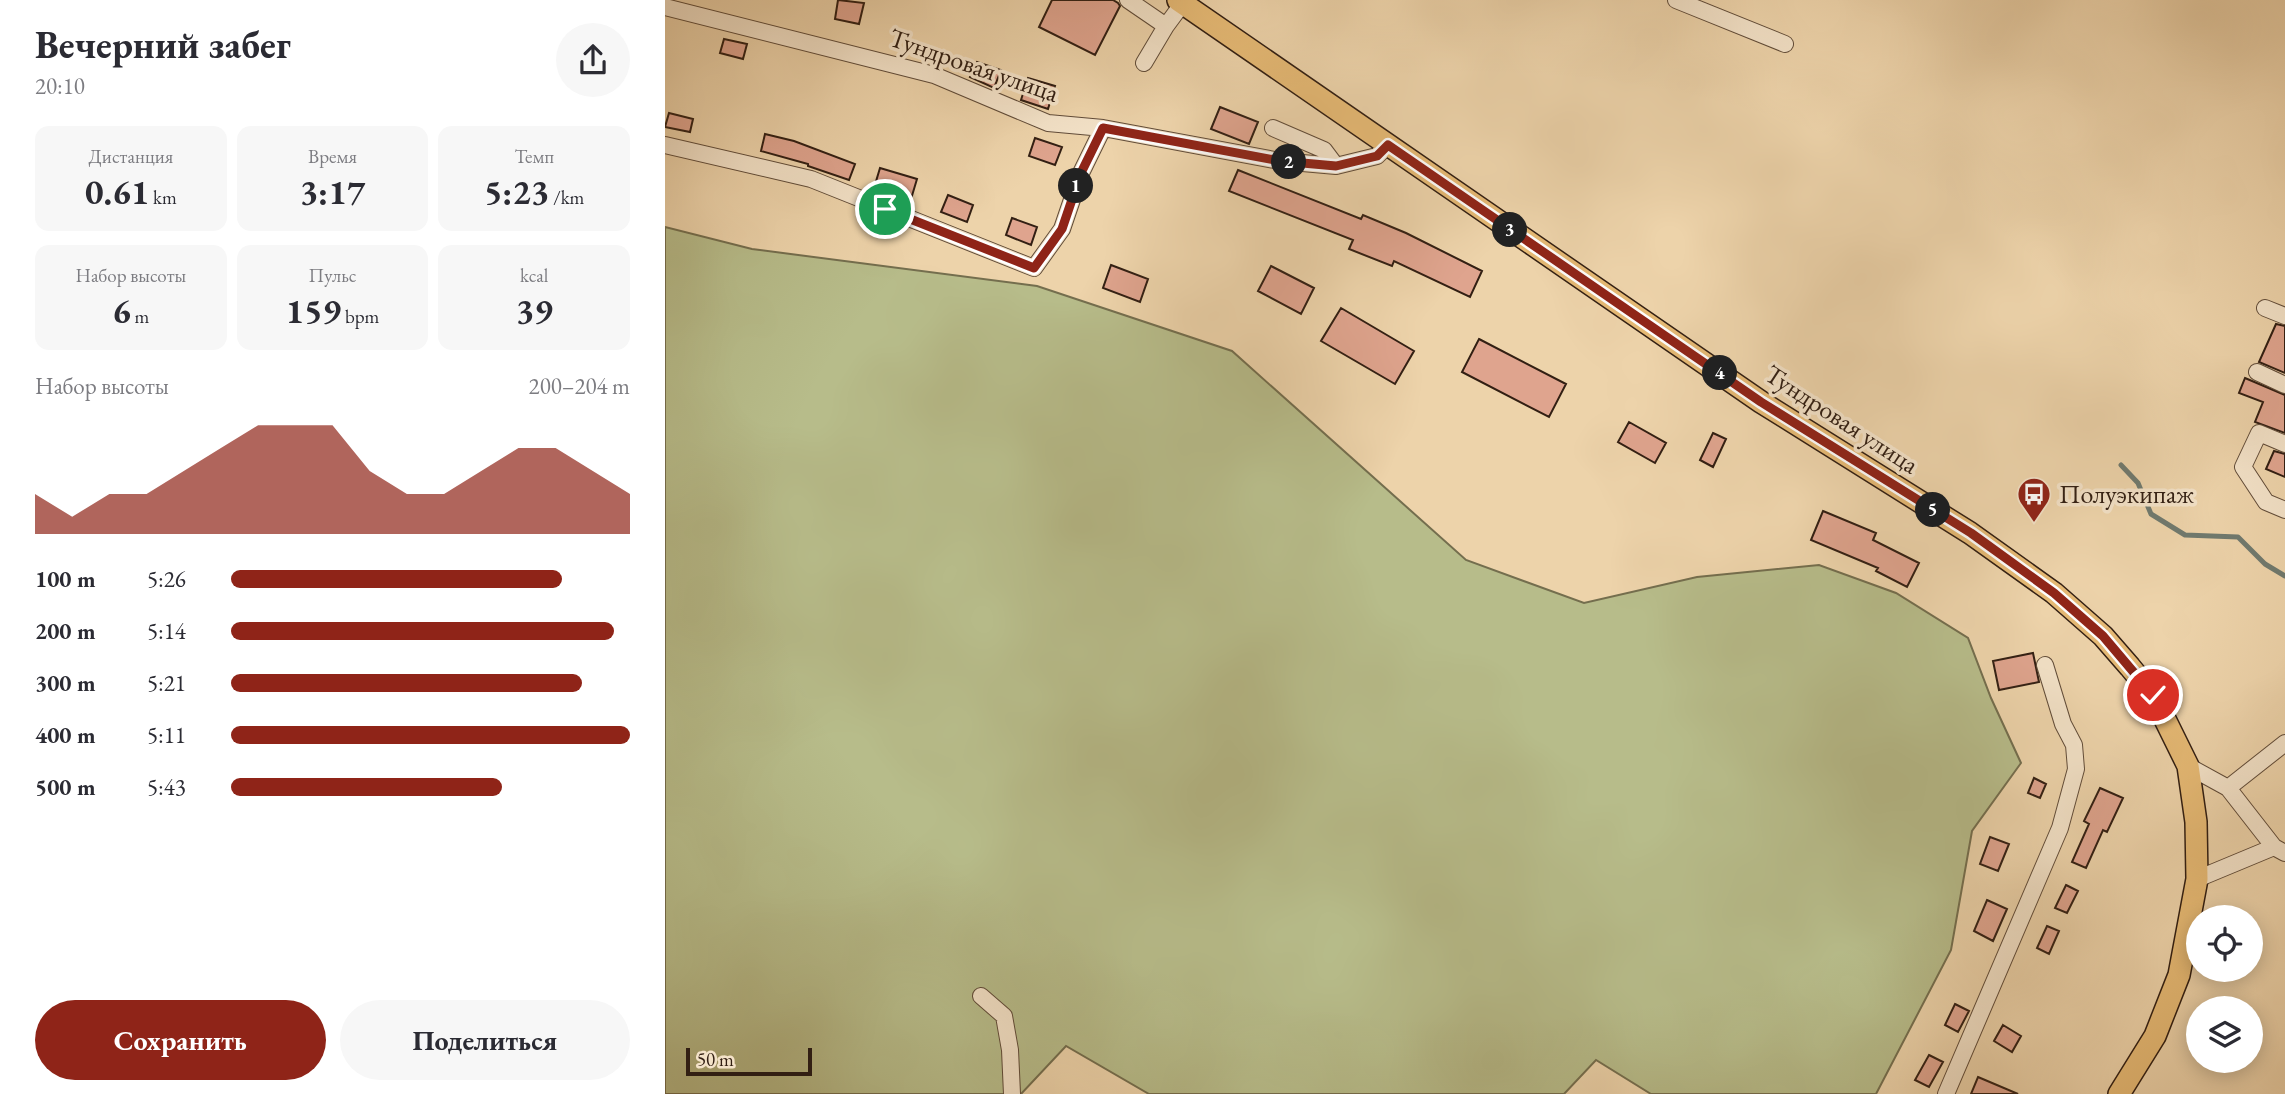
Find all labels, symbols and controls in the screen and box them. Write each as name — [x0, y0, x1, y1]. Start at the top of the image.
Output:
text: Вечерний забег — [35, 20, 291, 69]
street label: Тундровая улица — [885, 20, 1064, 110]
button: share — [556, 23, 630, 97]
text: 20:10 — [35, 71, 85, 101]
text: Дистанция — [88, 144, 173, 169]
text: Время — [308, 144, 357, 169]
text: Темп — [514, 144, 554, 169]
pin: 2 — [1271, 144, 1307, 180]
text: 2 — [1283, 149, 1294, 174]
pin: 1 — [1059, 168, 1093, 204]
text: 0.61 — [85, 169, 149, 214]
text: 3:17 — [300, 169, 365, 214]
text: 5:23 — [484, 169, 549, 214]
text: 1 — [1070, 173, 1081, 198]
pin — [855, 179, 915, 239]
text: km — [149, 185, 177, 210]
text: /km — [549, 185, 584, 210]
icon: arrive — [866, 190, 904, 228]
pin: 3 — [1493, 212, 1527, 247]
text: 3 — [1504, 217, 1515, 242]
text: Набор высоты — [76, 263, 186, 288]
text: Пульс — [308, 263, 357, 288]
text: kcal — [520, 263, 548, 288]
text: 6 — [112, 288, 131, 333]
text: 159 — [286, 288, 341, 333]
text: 39 — [516, 288, 553, 333]
text: m — [131, 304, 149, 329]
text: bpm — [341, 304, 379, 329]
pin: 4 — [1703, 356, 1737, 390]
street label: Тундровая улица — [1759, 357, 1926, 482]
text: 4 — [1714, 360, 1725, 385]
text: Набор высоты — [35, 371, 169, 401]
text: 200–204 m — [529, 371, 630, 401]
bus stop icon: Полуэкипаж — [2015, 475, 2053, 524]
place label: Полуэкипаж — [2059, 477, 2194, 511]
pin: 5 — [1915, 492, 1951, 528]
text: 5 — [1927, 497, 1938, 522]
text: 100 m — [35, 564, 96, 594]
text: 5:26 — [147, 564, 186, 594]
text: 200 m — [35, 616, 96, 646]
text: 5:14 — [147, 616, 186, 646]
pin — [2123, 665, 2183, 725]
text: 300 m — [35, 668, 96, 698]
text: 5:21 — [147, 668, 186, 698]
icon: check — [2134, 676, 2172, 714]
text: 400 m — [35, 720, 96, 750]
text: 5:11 — [147, 720, 186, 750]
text: 500 m — [35, 772, 96, 802]
text: 5:43 — [147, 772, 186, 802]
map controls — [2186, 905, 2263, 1073]
button: locate — [2186, 905, 2263, 982]
button: layers — [2186, 996, 2263, 1073]
button: Сохранить — [35, 1000, 326, 1080]
button: Поделиться — [340, 1000, 630, 1080]
scale bar — [686, 1045, 812, 1077]
text: 50 m — [697, 1047, 734, 1072]

